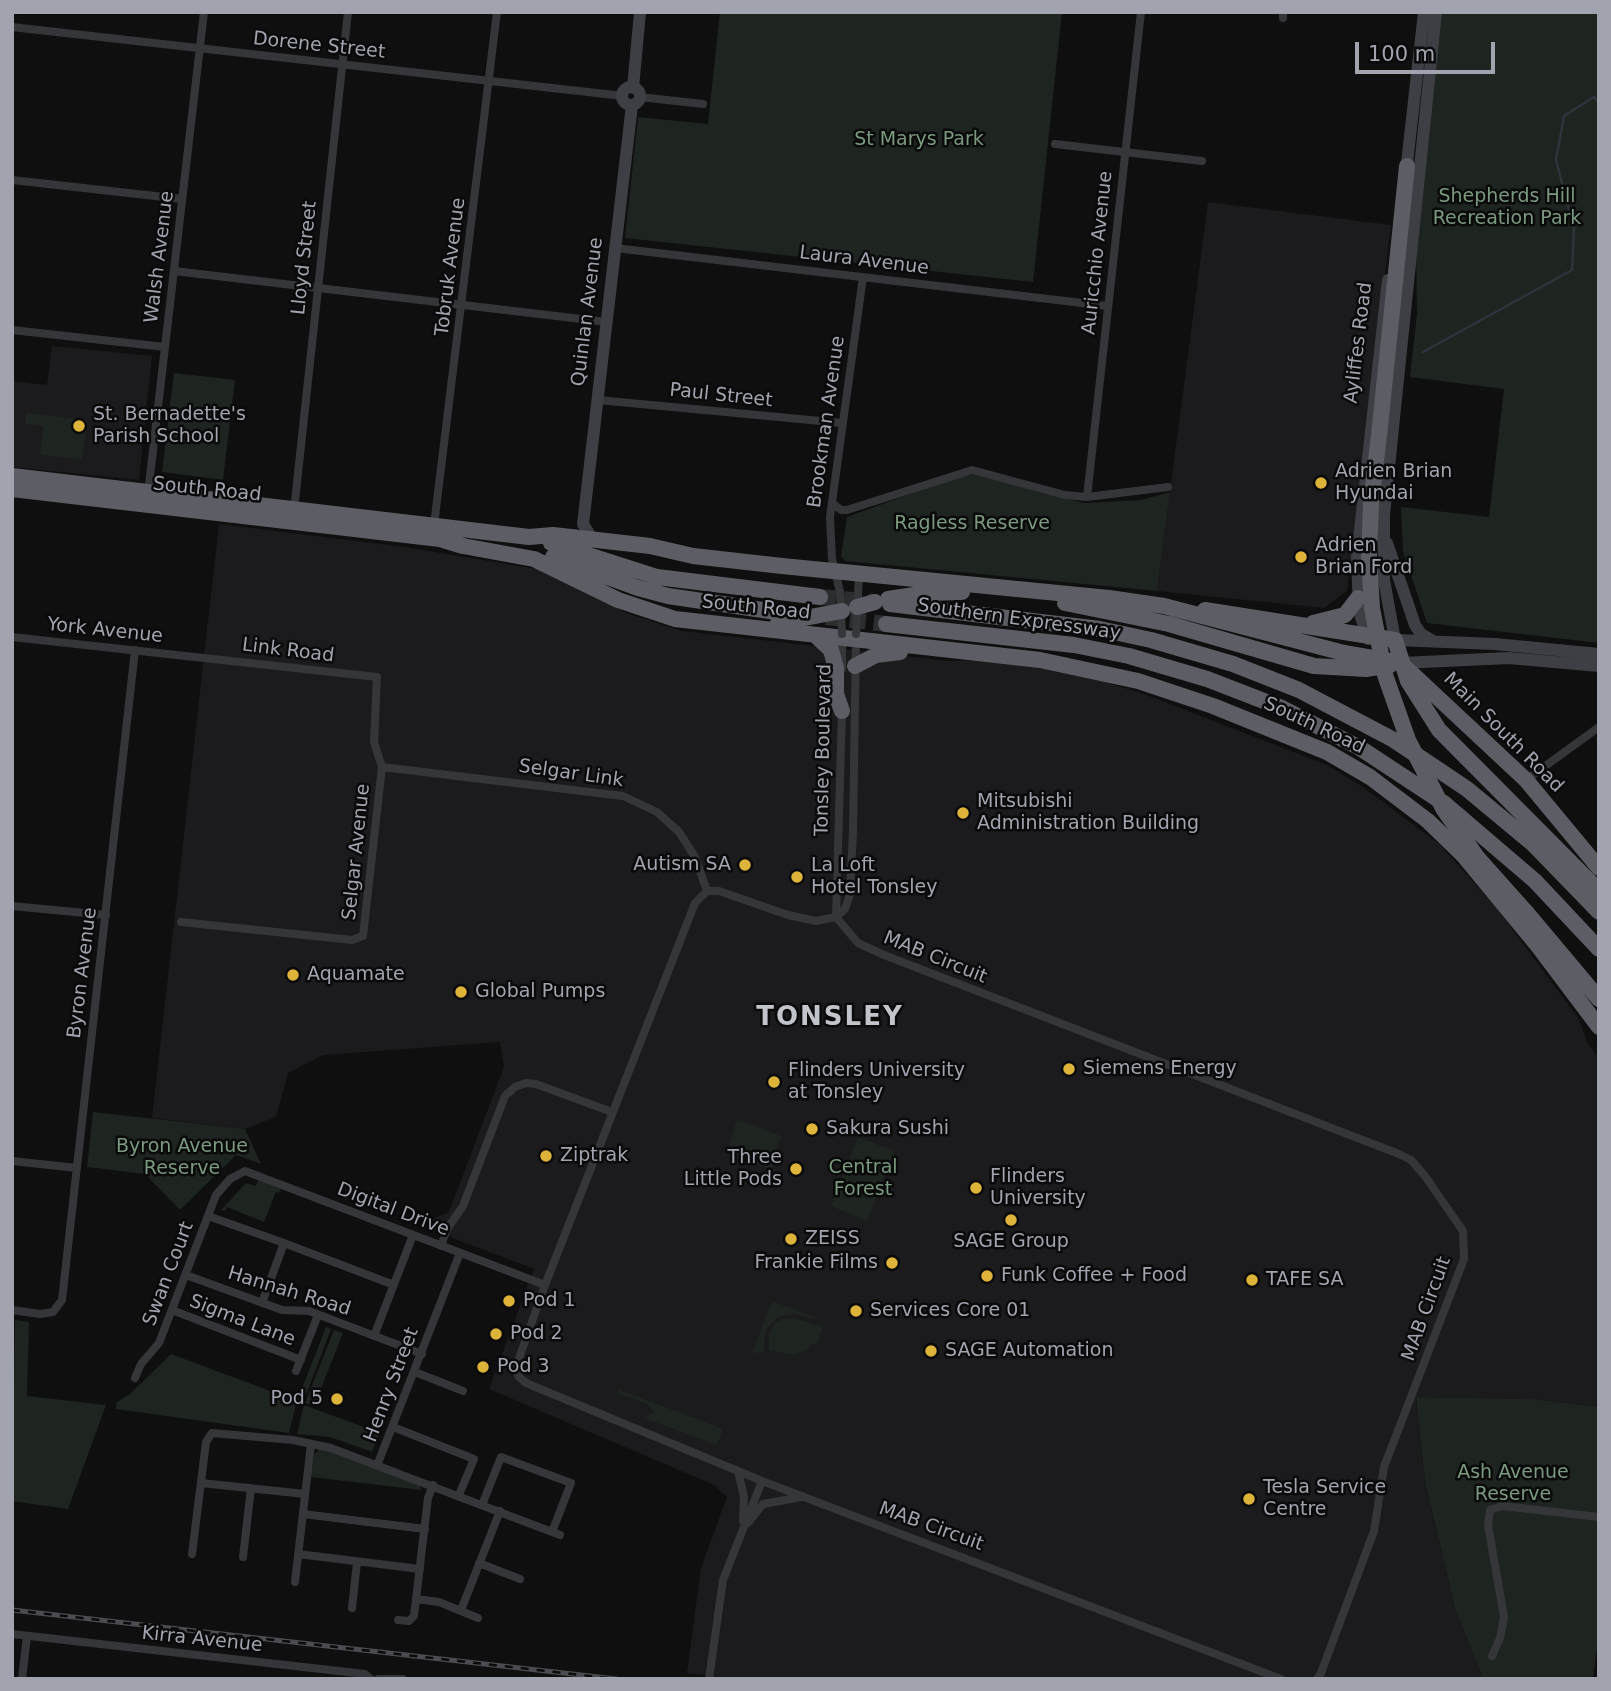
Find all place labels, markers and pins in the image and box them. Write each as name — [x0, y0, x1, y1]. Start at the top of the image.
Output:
place label: St. Bernadette's Parish School — [93, 404, 246, 448]
marker: St. Bernadette's Parish School — [71, 418, 87, 434]
place label: Adrien Brian Hyundai — [1335, 461, 1452, 505]
marker: Adrien Brian Hyundai — [1313, 475, 1329, 491]
place label: Adrien Brian Ford — [1315, 535, 1412, 579]
marker: Adrien Brian Ford — [1293, 549, 1309, 565]
place label: Mitsubishi Administration Building — [977, 791, 1199, 835]
marker: Mitsubishi Administration Building — [955, 805, 971, 821]
place label: Autism SA — [633, 854, 731, 876]
place label: La Loft Hotel Tonsley — [811, 855, 938, 899]
marker: Autism SA — [737, 857, 753, 873]
marker: La Loft Hotel Tonsley — [789, 869, 805, 885]
place label: Aquamate — [307, 964, 405, 986]
marker: Aquamate — [285, 967, 301, 983]
place label: Global Pumps — [475, 981, 605, 1003]
marker: Global Pumps — [453, 984, 469, 1000]
place label: Siemens Energy — [1083, 1058, 1237, 1080]
place label: Flinders University at Tonsley — [788, 1060, 965, 1104]
marker: Siemens Energy — [1061, 1061, 1077, 1077]
marker: Flinders University at Tonsley — [766, 1074, 782, 1090]
place label: Sakura Sushi — [826, 1118, 949, 1140]
marker: Sakura Sushi — [804, 1121, 820, 1137]
place label: Ziptrak — [560, 1145, 628, 1167]
place label: Three Little Pods — [684, 1147, 782, 1191]
marker: Ziptrak — [538, 1148, 554, 1164]
marker: Three Little Pods — [788, 1161, 804, 1177]
place label: Flinders University — [990, 1166, 1086, 1210]
marker: Flinders University — [968, 1180, 984, 1196]
marker: SAGE Group — [1003, 1212, 1019, 1228]
place label: ZEISS — [805, 1228, 860, 1250]
marker: ZEISS — [783, 1231, 799, 1247]
place label: SAGE Group — [953, 1231, 1069, 1253]
place label: Frankie Films — [754, 1252, 878, 1274]
marker: Frankie Films — [884, 1255, 900, 1271]
place label: Funk Coffee + Food — [1001, 1265, 1187, 1287]
marker: Funk Coffee + Food — [979, 1268, 995, 1284]
place label: TAFE SA — [1266, 1269, 1344, 1291]
marker: TAFE SA — [1244, 1272, 1260, 1288]
place label: Pod 1 — [523, 1290, 576, 1312]
marker: Pod 1 — [501, 1293, 517, 1309]
place label: Services Core 01 — [870, 1300, 1030, 1322]
marker: Services Core 01 — [848, 1303, 864, 1319]
place label: Pod 2 — [510, 1323, 563, 1345]
marker: Pod 2 — [488, 1326, 504, 1342]
place label: SAGE Automation — [945, 1340, 1114, 1362]
marker: SAGE Automation — [923, 1343, 939, 1359]
place label: Pod 3 — [497, 1356, 550, 1378]
marker: Pod 3 — [475, 1359, 491, 1375]
place label: Pod 5 — [270, 1388, 323, 1410]
marker: Pod 5 — [329, 1391, 345, 1407]
place label: Tesla Service Centre — [1263, 1477, 1386, 1521]
marker: Tesla Service Centre — [1241, 1491, 1257, 1507]

